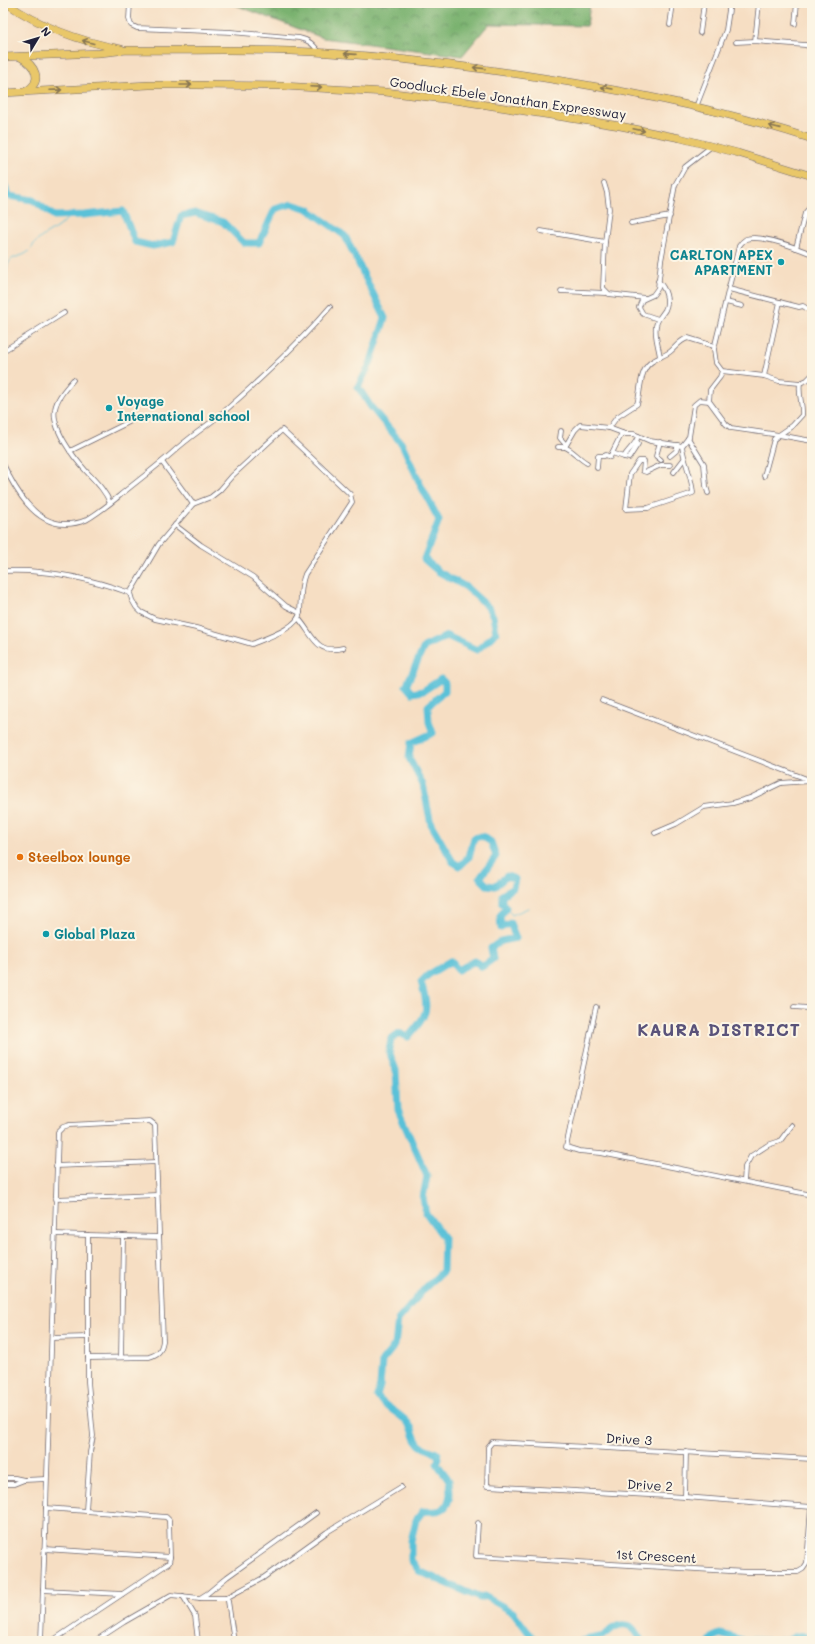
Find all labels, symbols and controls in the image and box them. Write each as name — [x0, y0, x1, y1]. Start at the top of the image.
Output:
north arrow — [18, 18, 58, 58]
text: N — [38, 24, 55, 39]
one-way arrow — [82, 38, 95, 45]
one-way arrow — [344, 51, 357, 58]
one-way arrow — [473, 65, 486, 72]
street label: Goodluck Ebele Jonathan Expressway — [389, 72, 628, 123]
one-way arrow — [179, 81, 192, 89]
one-way arrow — [309, 84, 322, 91]
one-way arrow — [601, 84, 614, 92]
one-way arrow — [49, 87, 62, 94]
one-way arrow — [768, 123, 781, 130]
one-way arrow — [632, 126, 645, 134]
place label: CARLTON APEX APARTMENT — [670, 246, 773, 278]
marker: CARLTON APEX APARTMENT — [776, 257, 786, 267]
place label: Voyage International school — [117, 392, 250, 424]
marker: Voyage International school — [104, 403, 114, 413]
place label: Steelbox lounge — [28, 848, 131, 865]
marker: Steelbox lounge — [15, 852, 25, 862]
place label: Global Plaza — [54, 925, 136, 942]
marker: Global Plaza — [41, 929, 51, 939]
district label: KAURA DISTRICT — [637, 1018, 801, 1040]
street label: Drive 3 — [606, 1429, 653, 1448]
street label: Drive 2 — [627, 1475, 673, 1494]
street label: 1st Crescent — [615, 1545, 697, 1566]

